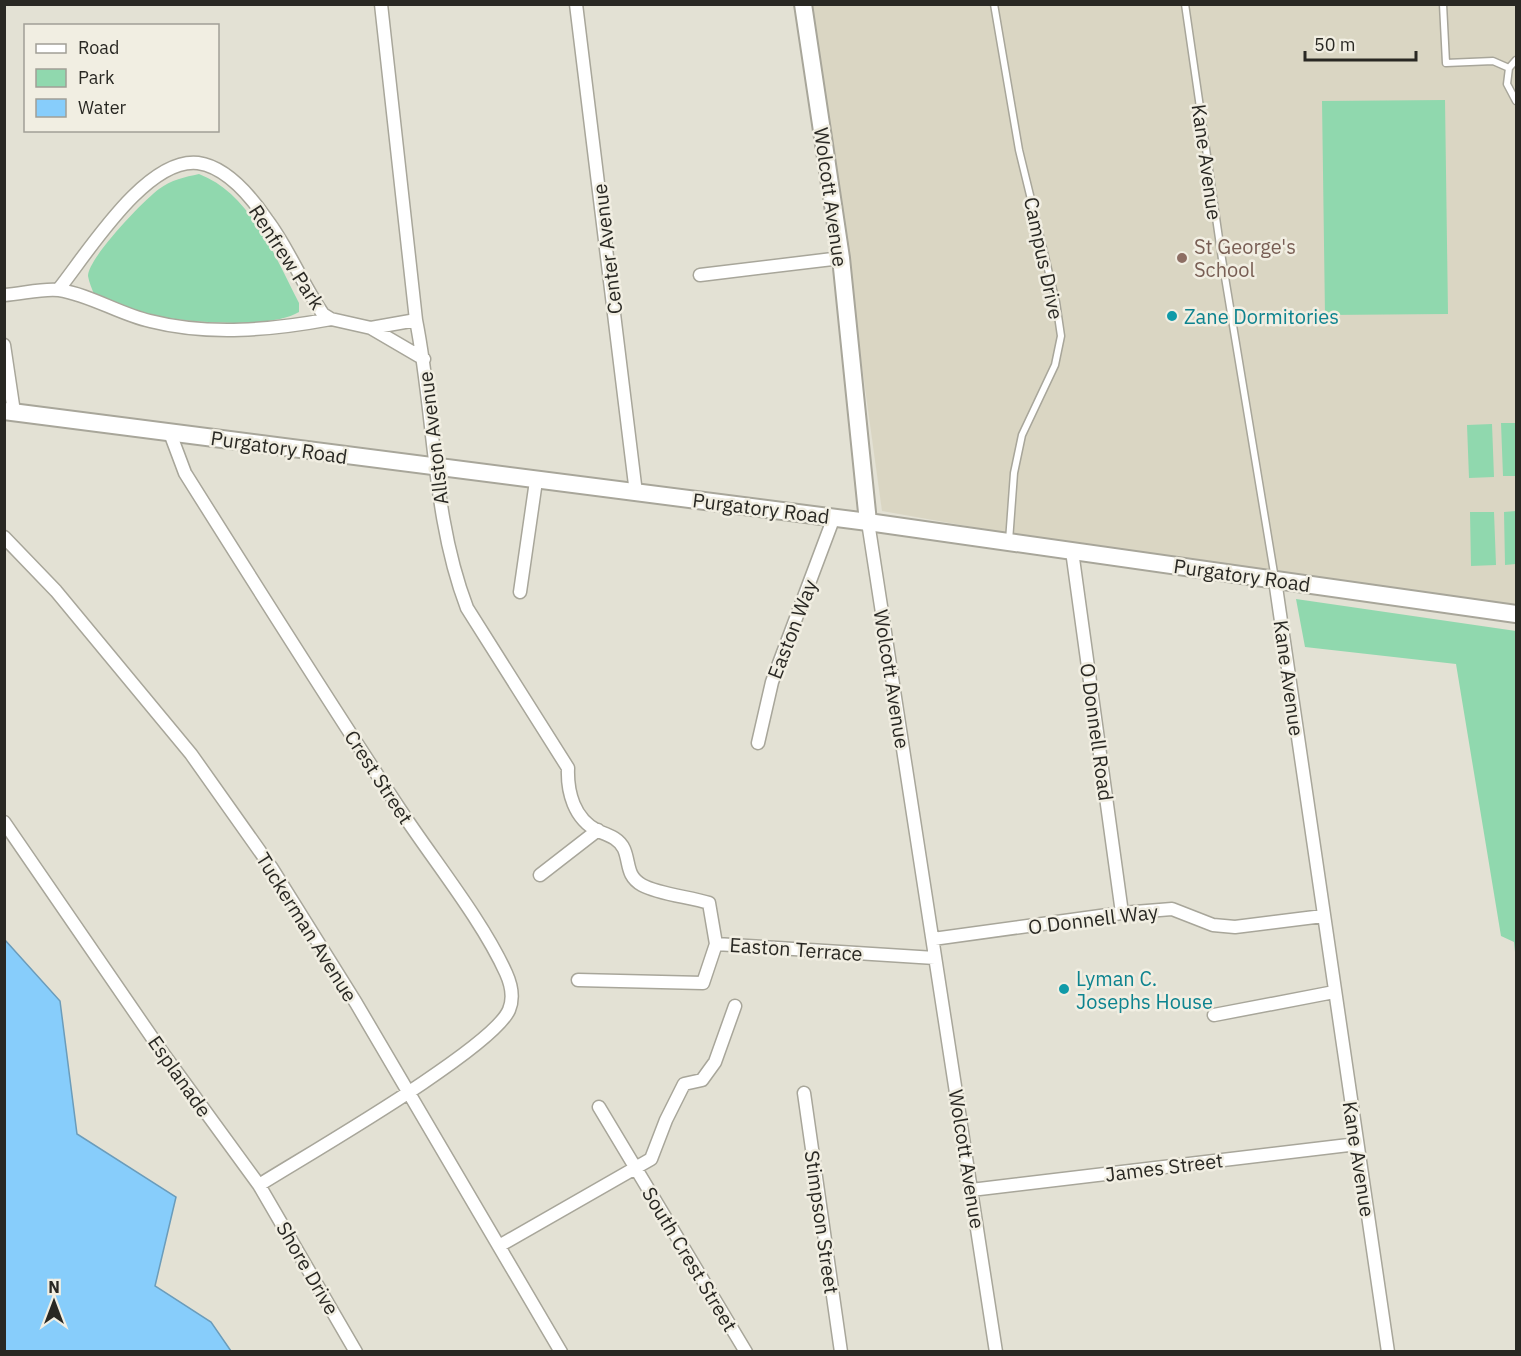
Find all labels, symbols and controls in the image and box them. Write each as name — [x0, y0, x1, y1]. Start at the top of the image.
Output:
legend — [24, 24, 219, 132]
scale bar — [1305, 24, 1416, 62]
text: 50 m — [1314, 33, 1356, 56]
text: Road — [78, 36, 119, 59]
text: Park — [78, 66, 115, 89]
text: Water — [78, 96, 127, 119]
street label: Kane Avenue — [1185, 102, 1229, 222]
street label: Wolcott Avenue — [808, 125, 854, 269]
street label: Center Avenue — [586, 182, 628, 316]
street label: Campus Drive — [1018, 194, 1070, 322]
street label: Renfrew Park — [243, 199, 331, 315]
place label: St George's School — [1194, 233, 1296, 283]
marker: St George's School — [1175, 251, 1189, 265]
place label: Zane Dormitories — [1184, 303, 1339, 330]
marker: Zane Dormitories — [1165, 309, 1179, 323]
street label: Allston Avenue — [411, 370, 455, 506]
street label: Purgatory Road — [209, 424, 349, 470]
street label: Purgatory Road — [691, 486, 831, 530]
street label: Purgatory Road — [1172, 552, 1312, 598]
street label: Easton Way — [761, 575, 823, 683]
street label: Wolcott Avenue — [868, 607, 916, 751]
street label: Kane Avenue — [1267, 618, 1311, 738]
street label: O Donnell Road — [1074, 661, 1120, 803]
street label: Crest Street — [339, 725, 419, 829]
street label: Tuckerman Avenue — [250, 847, 364, 1007]
street label: O Donnell Way — [1026, 898, 1160, 940]
street label: Easton Terrace — [728, 931, 864, 967]
place label: Lyman C. Josephs House — [1076, 965, 1213, 1015]
marker: Lyman C. Josephs House — [1057, 982, 1071, 996]
street label: Esplanade — [142, 1030, 218, 1122]
street label: Wolcott Avenue — [943, 1087, 991, 1231]
street label: Kane Avenue — [1337, 1099, 1381, 1219]
street label: James Street — [1103, 1146, 1225, 1188]
street label: Stimpson Street — [799, 1149, 845, 1295]
street label: South Crest Street — [636, 1182, 744, 1336]
street label: Shore Drive — [270, 1216, 346, 1320]
north arrow — [24, 1272, 84, 1332]
text: N — [48, 1277, 60, 1297]

